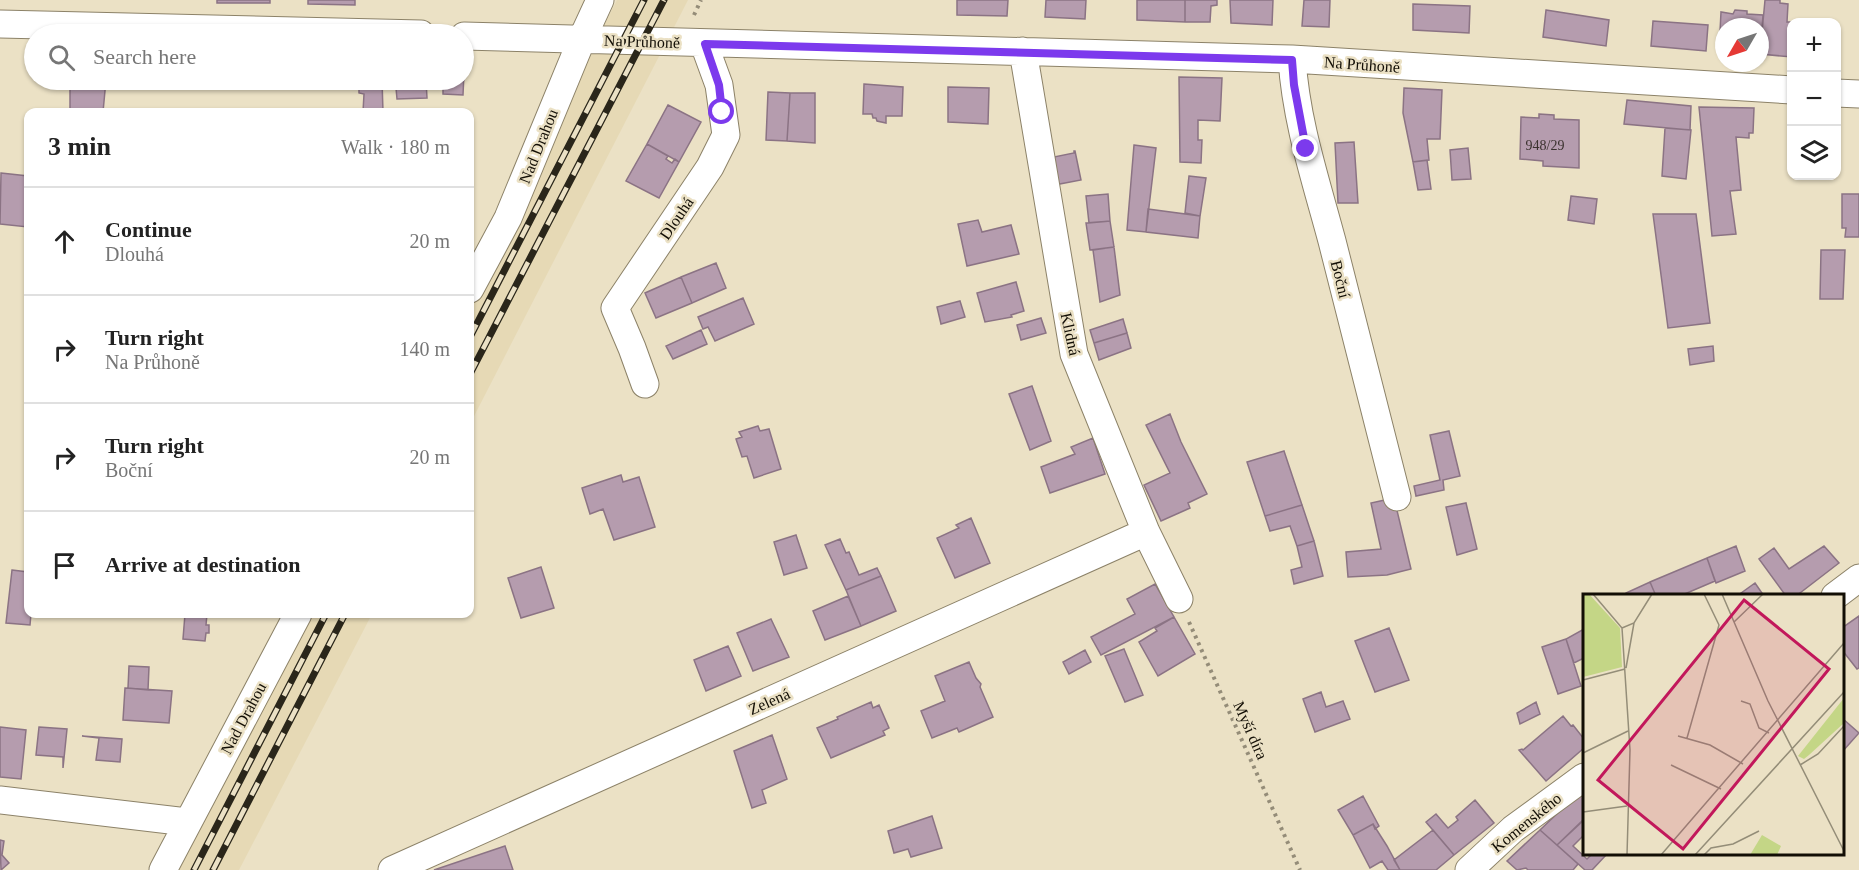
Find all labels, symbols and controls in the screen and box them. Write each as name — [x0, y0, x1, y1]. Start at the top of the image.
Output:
north arrow — [1715, 18, 1769, 72]
map controls — [1787, 18, 1841, 180]
button: + — [1787, 18, 1841, 72]
search box — [24, 24, 474, 90]
street label: Na Průhoně — [604, 32, 680, 51]
icon: search — [45, 41, 78, 74]
text: Search here — [93, 44, 196, 69]
street label: Na Průhoně — [1323, 53, 1400, 76]
button: − — [1787, 72, 1841, 126]
route start — [708, 98, 734, 124]
street label: Nad Drahou — [516, 107, 561, 186]
button: layers — [1787, 126, 1841, 180]
text: 3 min — [48, 132, 111, 161]
route end — [1292, 135, 1318, 161]
text: Walk · 180 m — [341, 136, 450, 158]
house number: 948/29 — [1526, 138, 1564, 153]
street label: Dlouhá — [656, 194, 697, 243]
text: Continue — [105, 217, 192, 242]
icon: ahead — [48, 225, 81, 258]
text: 20 m — [409, 230, 450, 252]
text: Dlouhá — [105, 243, 164, 265]
street label: Boční — [1328, 259, 1354, 300]
street label: Klidná — [1058, 311, 1083, 357]
text: Turn right — [105, 325, 204, 350]
icon: right — [48, 333, 81, 366]
text: 140 m — [399, 338, 450, 360]
text: Na Průhoně — [105, 351, 200, 373]
text: Turn right — [105, 433, 204, 458]
icon: right — [48, 441, 81, 474]
text: 20 m — [409, 446, 450, 468]
text: Boční — [105, 459, 153, 481]
icon: arrive — [48, 549, 81, 582]
text: Arrive at destination — [105, 552, 301, 577]
inset map — [1583, 594, 1844, 855]
street label: Nad Drahou — [217, 680, 269, 757]
street label: Zelená — [746, 685, 793, 718]
street label: Myší díra — [1229, 699, 1271, 762]
street label: Komenského — [1488, 789, 1564, 856]

